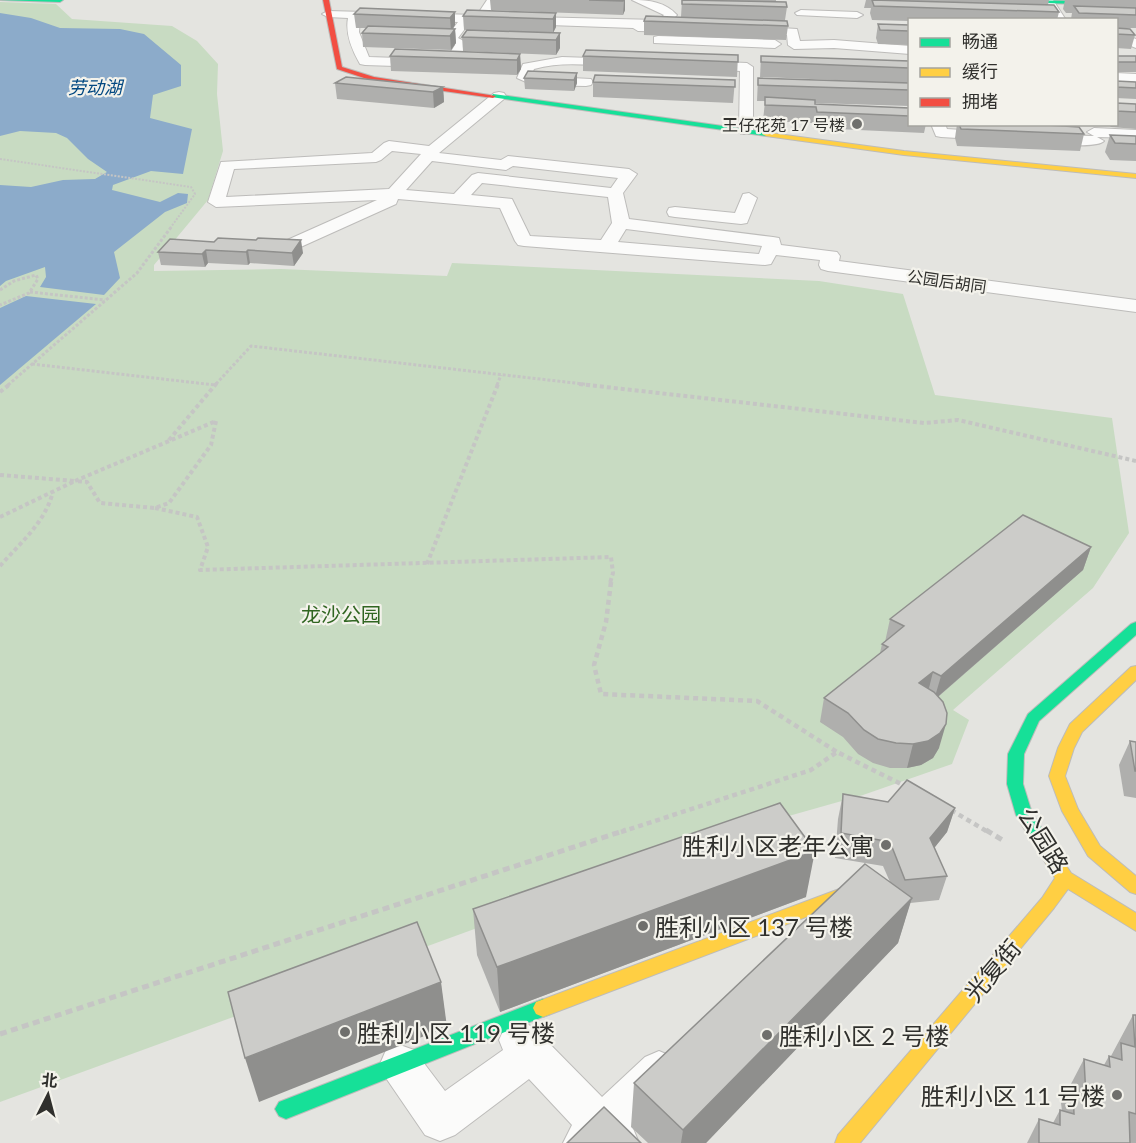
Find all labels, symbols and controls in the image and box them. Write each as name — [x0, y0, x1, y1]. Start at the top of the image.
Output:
legend — [908, 18, 1118, 126]
text: 畅通 — [962, 30, 998, 52]
text: 缓行 — [962, 60, 998, 82]
water label: 劳动湖 — [68, 76, 125, 98]
text: 拥堵 — [962, 90, 998, 112]
place label: 王仔花苑 17 号楼 — [722, 115, 845, 134]
marker: 王仔花苑 17 号楼 — [850, 117, 864, 131]
street label: 公园后胡同 — [906, 266, 988, 296]
park label: 龙沙公园 — [301, 602, 381, 626]
street label: 公园路 — [1013, 802, 1075, 878]
place label: 胜利小区老年公寓 — [682, 831, 874, 860]
marker: 胜利小区老年公寓 — [879, 838, 893, 852]
place label: 胜利小区 137 号楼 — [655, 912, 853, 941]
marker: 胜利小区 137 号楼 — [636, 919, 650, 933]
street label: 光复街 — [958, 933, 1026, 1007]
place label: 胜利小区 119 号楼 — [357, 1018, 555, 1047]
place label: 胜利小区 2 号楼 — [779, 1021, 949, 1050]
marker: 胜利小区 119 号楼 — [338, 1025, 352, 1039]
marker: 胜利小区 2 号楼 — [760, 1028, 774, 1042]
north arrow — [18, 1065, 78, 1125]
text: 北 — [41, 1069, 59, 1090]
place label: 胜利小区 11 号楼 — [921, 1081, 1105, 1110]
marker: 胜利小区 11 号楼 — [1110, 1088, 1124, 1102]

